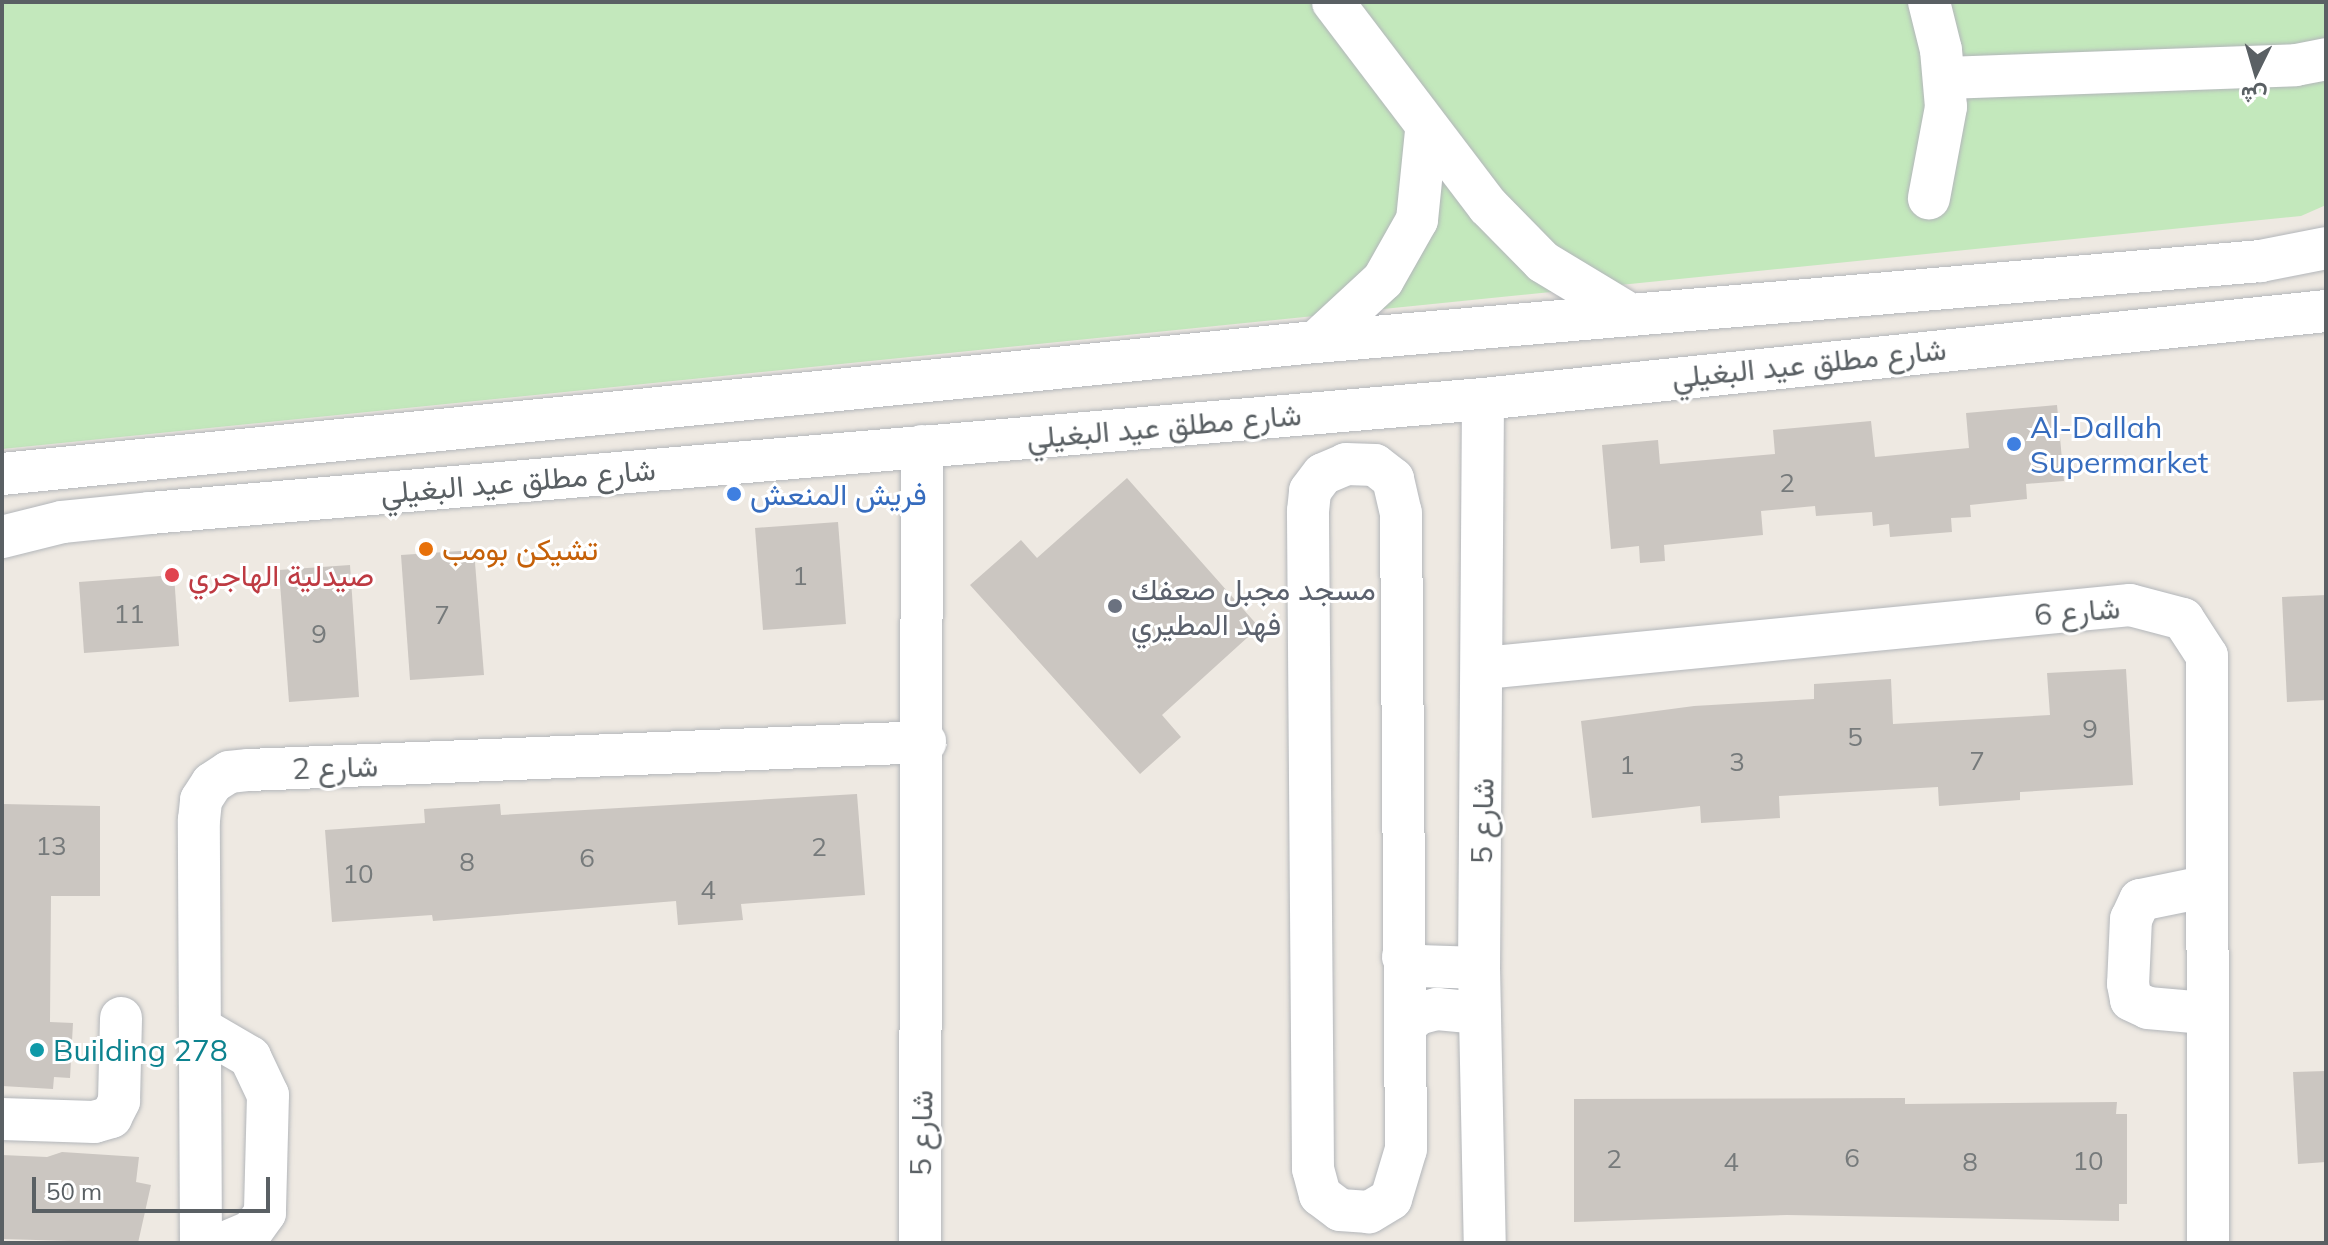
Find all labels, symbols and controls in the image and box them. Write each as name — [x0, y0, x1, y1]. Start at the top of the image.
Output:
north arrow — [2216, 32, 2296, 112]
text: ش — [2240, 81, 2268, 111]
street label: شارع مطلق عيد البغيلي — [1670, 331, 1948, 395]
street label: شارع مطلق عيد البغيلي — [1025, 396, 1303, 456]
place label: Al-Dallah Supermarket — [2030, 409, 2208, 480]
marker: Al-Dallah Supermarket — [2005, 435, 2023, 453]
street label: شارع مطلق عيد البغيلي — [379, 451, 657, 511]
house number: 2 — [1779, 467, 1795, 499]
place label: فريش المنعش — [750, 476, 927, 512]
marker: فريش المنعش — [725, 485, 743, 503]
place label: تشيكن بومب — [442, 531, 598, 567]
marker: تشيكن بومب — [417, 540, 435, 558]
place label: صيدلية الهاجري — [188, 557, 374, 593]
house number: 1 — [792, 560, 808, 592]
marker: صيدلية الهاجري — [163, 566, 181, 584]
place label: مسجد مجبل صعفك فهد المطيري — [1131, 571, 1376, 642]
street label: شارع 6 — [2033, 589, 2121, 633]
marker: مسجد مجبل صعفك فهد المطيري — [1106, 597, 1124, 615]
house number: 11 — [113, 598, 145, 630]
house number: 7 — [434, 599, 450, 631]
house number: 9 — [311, 618, 327, 650]
house number: 9 — [2082, 713, 2098, 745]
house number: 5 — [1847, 721, 1863, 753]
house number: 7 — [1969, 745, 1985, 777]
house number: 3 — [1729, 746, 1745, 778]
street label: شارع 2 — [291, 748, 379, 786]
house number: 1 — [1619, 749, 1635, 781]
street label: شارع 5 — [1463, 778, 1501, 864]
house number: 13 — [35, 830, 67, 862]
house number: 2 — [811, 831, 827, 863]
house number: 6 — [579, 842, 595, 874]
house number: 8 — [459, 846, 475, 878]
house number: 10 — [342, 858, 374, 890]
house number: 4 — [700, 874, 716, 906]
place label: Building 278 — [53, 1032, 228, 1068]
marker: Building 278 — [28, 1041, 46, 1059]
street label: شارع 5 — [902, 1090, 940, 1176]
house number: 6 — [1844, 1142, 1860, 1174]
house number: 2 — [1606, 1143, 1622, 1175]
house number: 10 — [2072, 1145, 2104, 1177]
house number: 4 — [1723, 1146, 1739, 1178]
house number: 8 — [1962, 1146, 1978, 1178]
scale bar — [36, 1161, 274, 1211]
text: 50 m — [46, 1176, 102, 1206]

